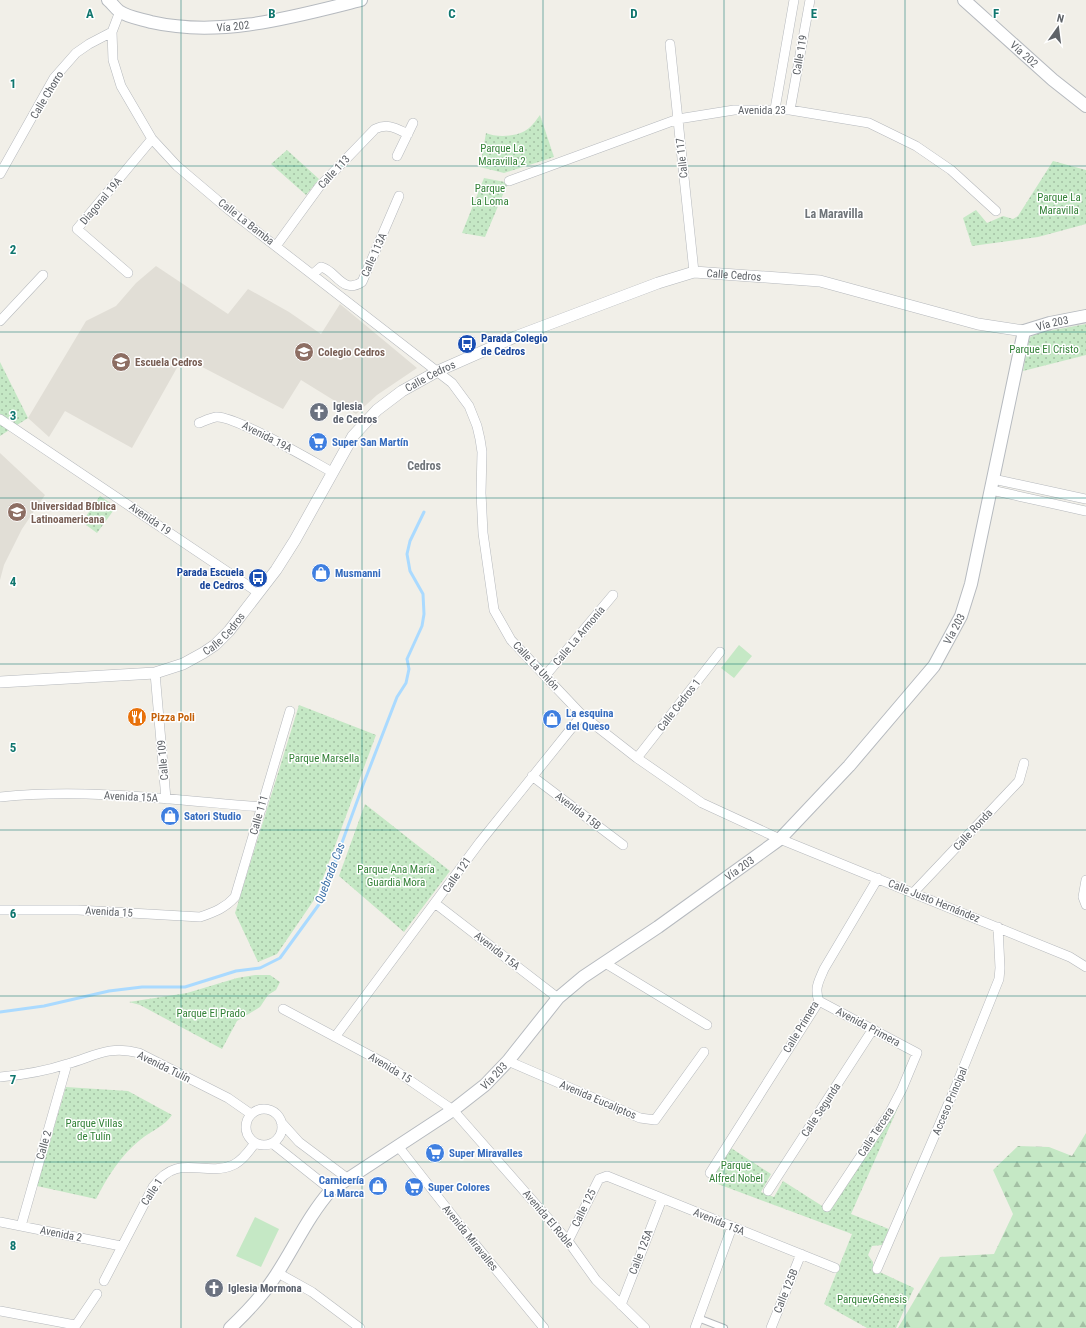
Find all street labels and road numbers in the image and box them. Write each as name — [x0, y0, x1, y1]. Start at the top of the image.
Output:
street label: Vía 202 — [216, 18, 250, 34]
street label: Calle 119 — [790, 34, 810, 76]
street label: Vía 202 — [1008, 38, 1041, 70]
street label: Calle Chorro — [28, 68, 67, 121]
street label: Avenida 23 — [738, 104, 786, 117]
street label: Calle 117 — [673, 137, 691, 179]
street label: Calle 113 — [315, 153, 353, 191]
street label: Diagonal 19A — [77, 174, 125, 227]
street label: Calle La Bamba — [215, 196, 277, 248]
street label: Calle 113A — [359, 230, 390, 279]
street label: Calle Cedros — [706, 266, 762, 283]
street label: Vía 203 — [1034, 313, 1070, 333]
street label: Calle Cedros — [403, 358, 457, 395]
street label: Avenida 19A — [240, 419, 295, 455]
street label: Avenida 19 — [127, 500, 173, 538]
street label: Calle La Armonía — [550, 603, 608, 669]
street label: Calle Cedros — [200, 610, 247, 658]
street label: Vía 203 — [941, 611, 968, 646]
street label: Calle La Unión — [510, 639, 562, 693]
street label: Calle Cedros 1 — [655, 676, 703, 734]
street label: Calle 109 — [155, 739, 171, 781]
street label: Avenida 15A — [104, 789, 159, 805]
street label: Avenida 15B — [553, 790, 603, 832]
street label: Calle 111 — [247, 794, 271, 836]
street label: Calle Ronda — [951, 807, 995, 853]
street label: Vía 203 — [722, 853, 757, 883]
street label: Calle 121 — [440, 855, 474, 895]
street label: Calle Justo Hernández — [886, 877, 982, 925]
street label: Avenida 15 — [85, 904, 133, 920]
street label: Avenida 15A — [472, 929, 523, 973]
street label: Calle Primera — [780, 999, 822, 1055]
street label: Avenida Primera — [834, 1005, 902, 1049]
street label: Avenida Tulín — [135, 1049, 193, 1085]
street label: Avenida 15 — [366, 1050, 414, 1086]
street label: Vía 203 — [478, 1059, 510, 1092]
street label: Acceso Principal — [930, 1065, 970, 1137]
street label: Avenida Eucaliptos — [558, 1078, 638, 1122]
street label: Calle Segunda — [799, 1081, 843, 1139]
street label: Calle Tercera — [855, 1105, 897, 1159]
street label: Calle 2 — [34, 1129, 54, 1161]
street label: Calle 1 — [138, 1176, 166, 1208]
street label: Avenida El Roble — [520, 1187, 576, 1251]
street label: Calle 125 — [569, 1187, 599, 1229]
street label: Avenida Miravalles — [439, 1202, 501, 1274]
street label: Avenida 15A — [691, 1206, 747, 1238]
street label: Avenida 2 — [39, 1224, 83, 1244]
street label: Calle 125A — [627, 1227, 656, 1276]
street label: Calle 125B — [771, 1267, 801, 1315]

